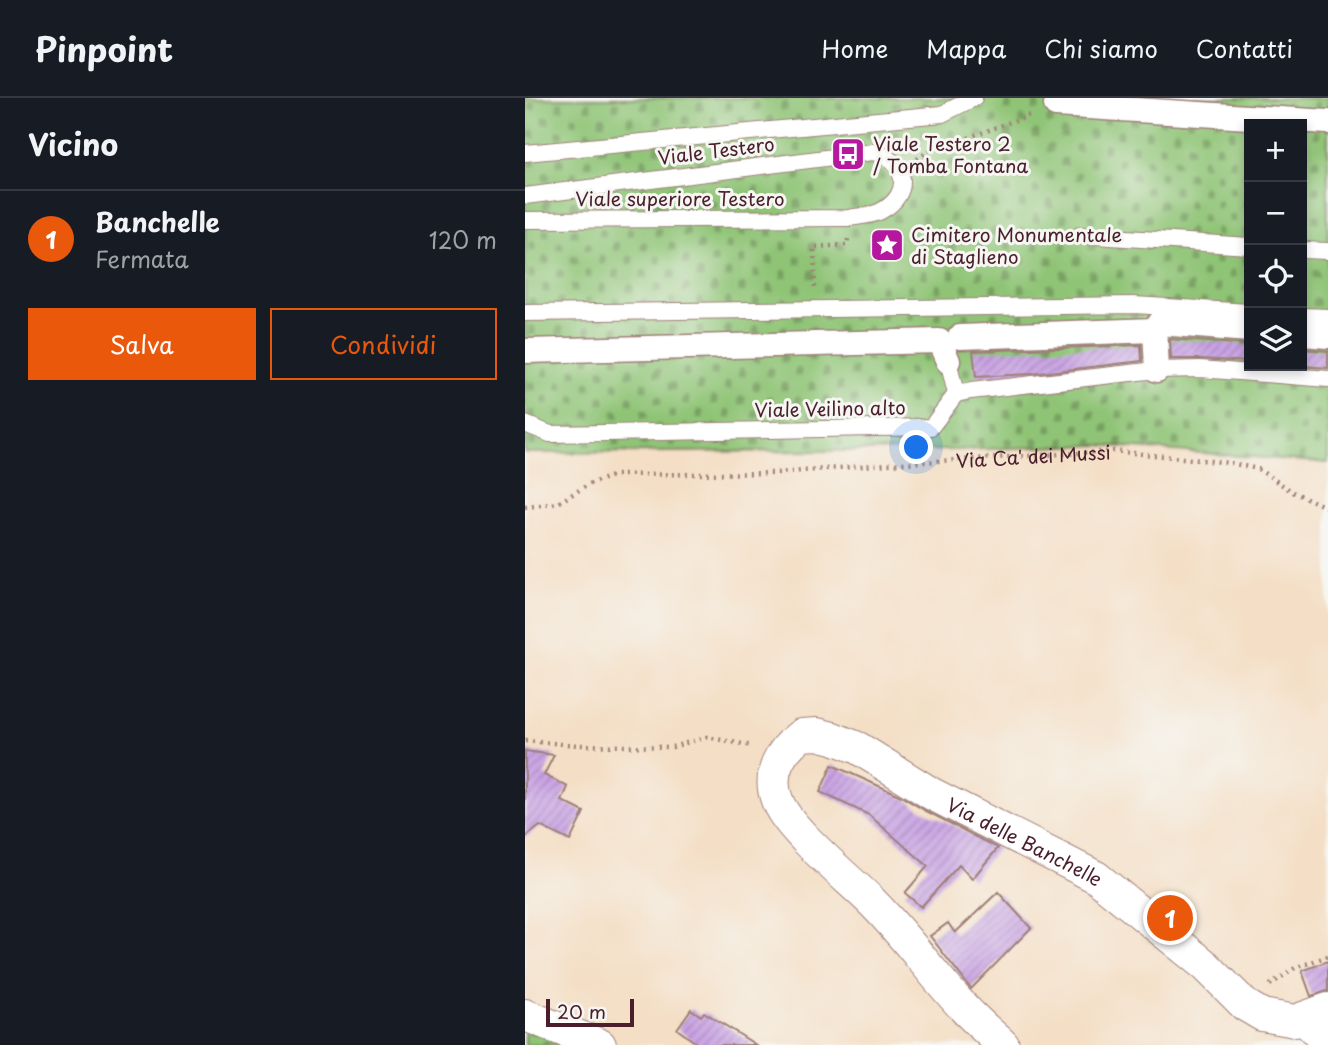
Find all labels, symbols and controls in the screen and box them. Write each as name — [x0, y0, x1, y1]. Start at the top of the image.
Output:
text: Pinpoint — [35, 23, 173, 73]
text: Home — [822, 30, 888, 66]
text: Mappa — [926, 30, 1006, 66]
text: Chi siamo — [1044, 30, 1158, 66]
text: Contatti — [1196, 30, 1293, 66]
map controls — [1244, 119, 1307, 371]
button: + — [1244, 119, 1307, 182]
text: Vicino — [28, 121, 118, 166]
street label: Viale Testero — [656, 129, 776, 171]
place label: Viale Testero 2 / Tomba Fontana — [873, 129, 1028, 179]
bus stop icon: Viale Testero 2 / Tomba Fontana — [829, 135, 867, 173]
button: − — [1244, 182, 1307, 245]
street label: Viale superiore Testero — [575, 184, 785, 212]
text: Banchelle — [95, 202, 220, 241]
place label: Cimitero Monumentale di Staglieno — [911, 220, 1122, 270]
text: 1 — [46, 222, 57, 257]
text: 120 m — [429, 222, 497, 257]
place icon: Cimitero Monumentale di Staglieno — [868, 226, 906, 264]
text: Fermata — [95, 241, 189, 276]
button: locate — [1244, 245, 1307, 308]
button: Salva — [28, 308, 256, 380]
button: Condividi — [270, 308, 497, 380]
button: layers — [1244, 308, 1307, 371]
street label: Viale Veilino alto — [754, 393, 906, 423]
your location — [899, 430, 933, 464]
street label: Via Ca' dei Mussi — [955, 437, 1112, 474]
street label: Via delle Banchelle — [942, 790, 1110, 892]
pin: 1 — [1147, 892, 1193, 944]
scale bar — [546, 996, 633, 1028]
text: 20 m — [557, 997, 606, 1025]

